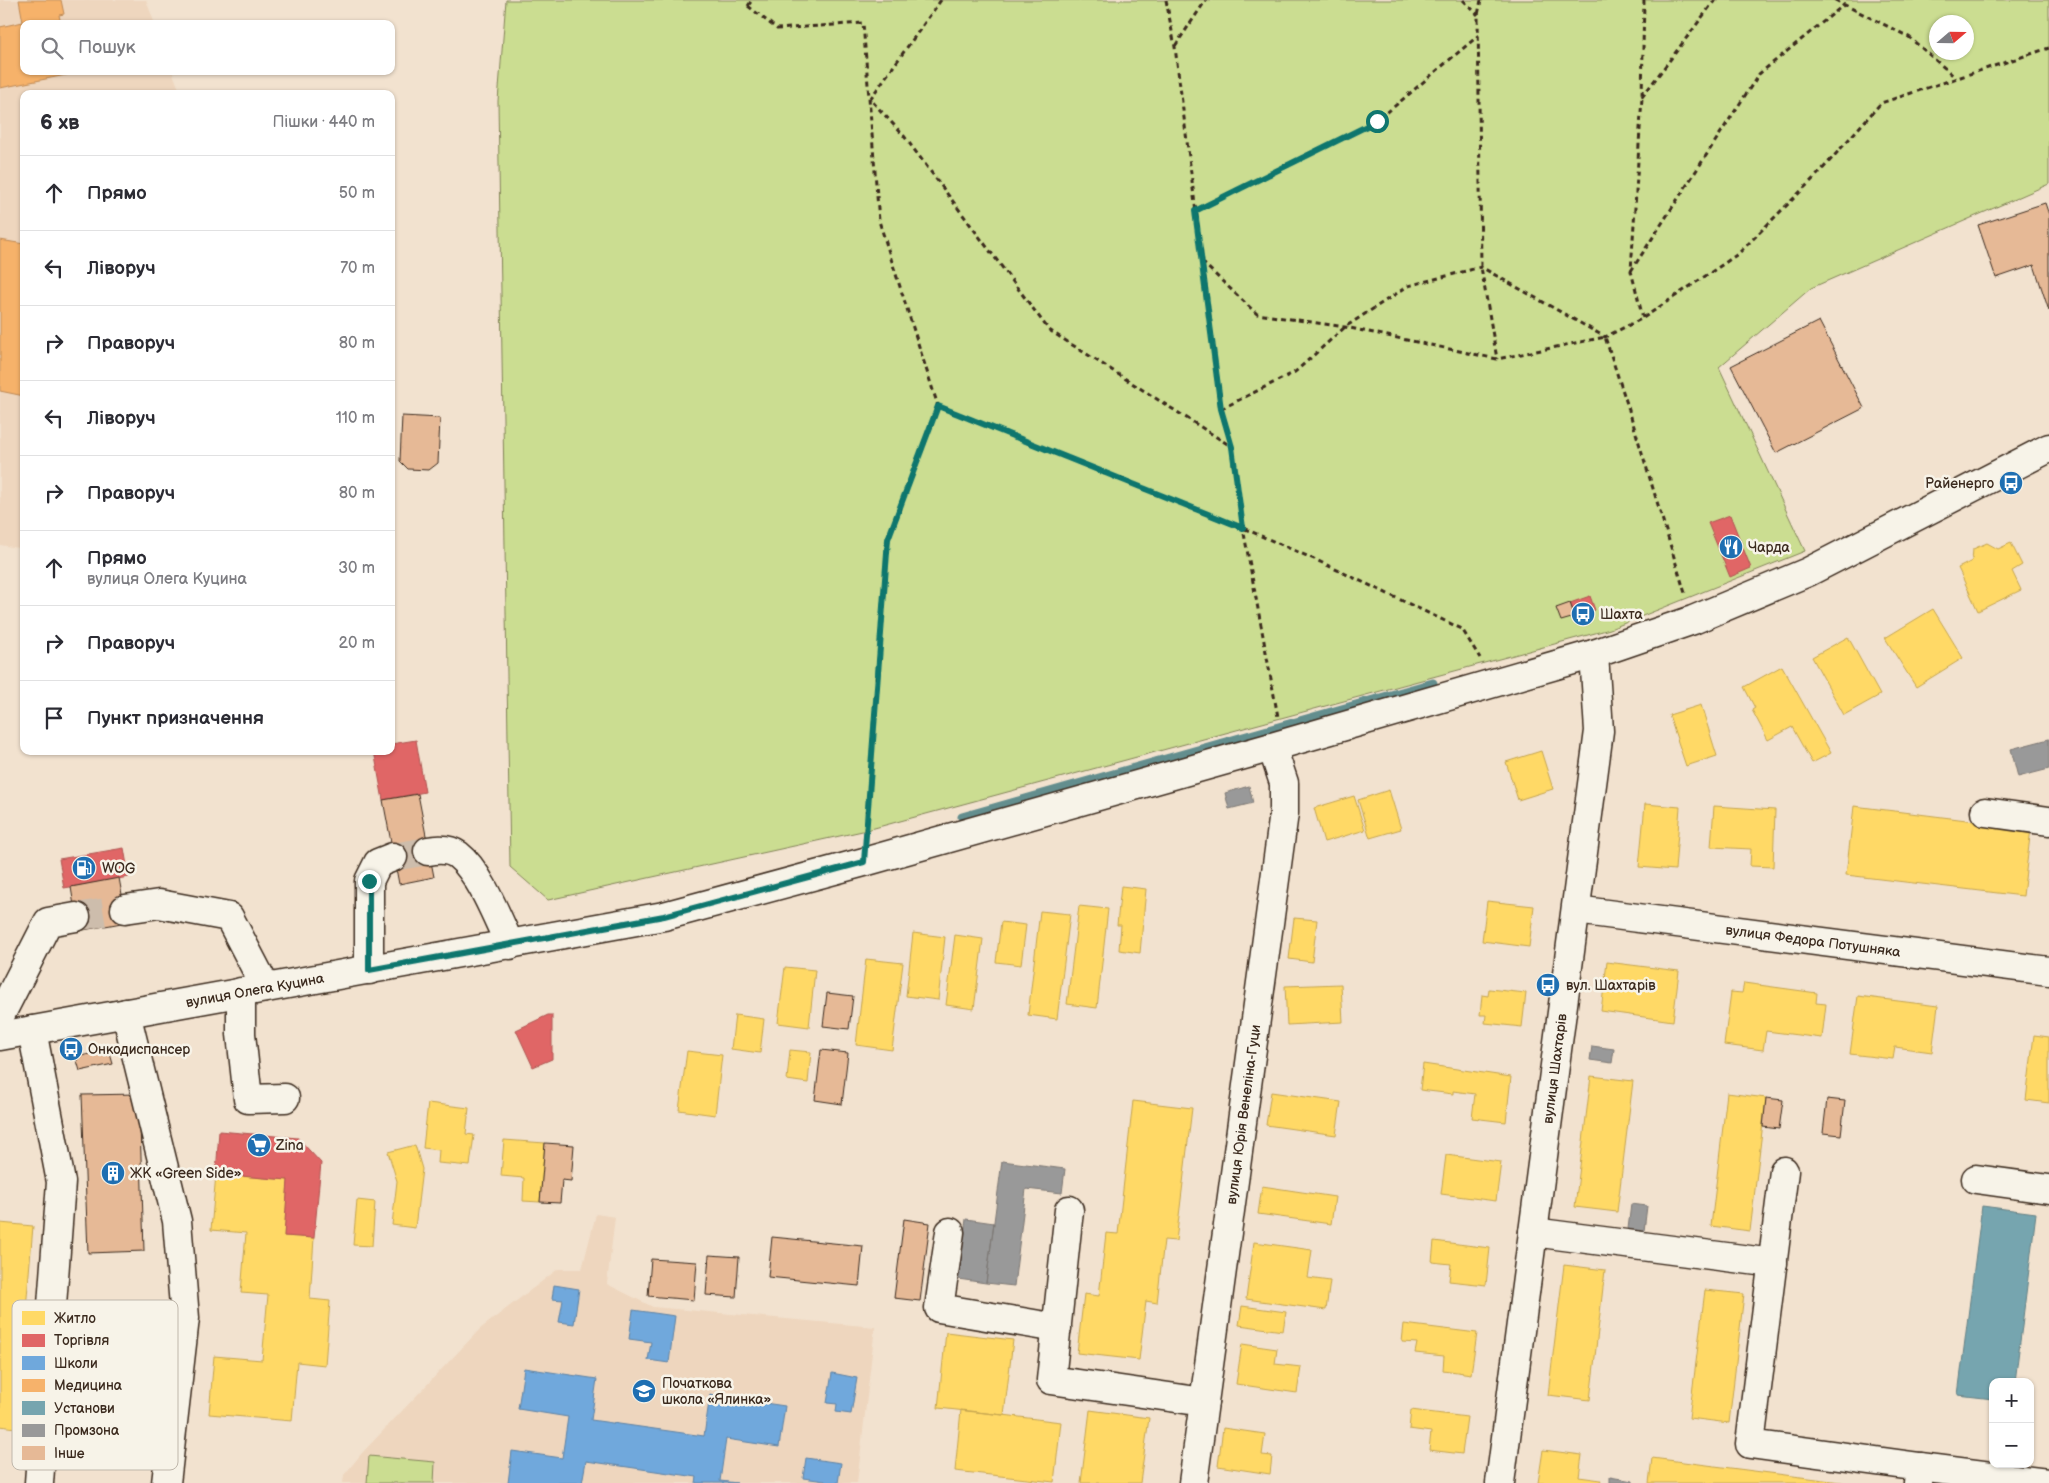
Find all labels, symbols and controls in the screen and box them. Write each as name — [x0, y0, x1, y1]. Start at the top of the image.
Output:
north arrow — [1929, 15, 1974, 60]
search box — [20, 20, 395, 75]
icon: search — [38, 34, 66, 62]
text: Пошук — [78, 36, 136, 59]
text: 6 хв — [40, 110, 79, 135]
route start — [1366, 110, 1389, 133]
text: Пішки · 440 m — [272, 113, 375, 132]
icon: ahead — [40, 179, 68, 207]
text: Прямо — [87, 182, 147, 205]
text: 50 m — [339, 184, 375, 203]
icon: left — [40, 254, 68, 282]
text: Ліворуч — [87, 257, 156, 280]
text: 70 m — [340, 259, 375, 278]
icon: right — [40, 329, 68, 357]
text: Праворуч — [87, 332, 175, 355]
text: 80 m — [339, 334, 375, 353]
icon: left — [40, 404, 68, 432]
text: Ліворуч — [87, 407, 156, 430]
text: 110 m — [336, 409, 375, 428]
bus stop icon: Райенерго — [1998, 470, 2024, 496]
place label: Райенерго — [1925, 475, 1994, 492]
icon: right — [40, 479, 68, 507]
text: Праворуч — [87, 482, 175, 505]
text: 80 m — [339, 484, 375, 503]
restaurant icon: Чарда — [1718, 534, 1744, 560]
place label: Чарда — [1748, 539, 1791, 556]
text: Прямо — [87, 547, 147, 570]
icon: ahead — [40, 554, 68, 582]
text: 30 m — [338, 559, 375, 578]
text: вулиця Олега Куцина — [87, 570, 247, 589]
bus stop icon: Шахта — [1570, 601, 1596, 627]
place label: Шахта — [1600, 606, 1643, 623]
icon: right — [40, 629, 68, 657]
text: Праворуч — [87, 632, 175, 655]
text: 20 m — [339, 634, 375, 653]
icon: arrive — [40, 704, 68, 732]
text: Пункт призначення — [87, 707, 264, 730]
fuel station icon: WOG — [71, 855, 97, 881]
place label: WOG — [102, 860, 136, 877]
route end — [358, 870, 381, 893]
street label: вулиця Федора Потушняка — [1724, 921, 1902, 960]
street label: вулиця Олега Куцина — [184, 969, 326, 1011]
bus stop icon: вул. Шахтарів — [1535, 972, 1561, 998]
place label: вул. Шахтарів — [1566, 977, 1656, 994]
street label: вулиця Шахтарів — [1539, 1012, 1570, 1125]
street label: вулиця Юрія Венеліна-Гуци — [1222, 1023, 1264, 1205]
bus stop icon: Онкодиспансер — [58, 1036, 84, 1062]
place label: Онкодиспансер — [88, 1041, 190, 1058]
supermarket icon: Zina — [246, 1132, 272, 1158]
place label: Zina — [275, 1137, 304, 1154]
building icon: ЖК «Green Side» — [100, 1160, 126, 1186]
place label: ЖК «Green Side» — [130, 1165, 242, 1182]
legend — [12, 1300, 178, 1470]
text: Житло — [54, 1310, 96, 1327]
text: Торгівля — [54, 1332, 110, 1349]
text: Школи — [54, 1355, 98, 1372]
place label: Початкова школа «Ялинка» — [662, 1375, 772, 1408]
text: Медицина — [54, 1377, 123, 1394]
school or university icon: Початкова школа «Ялинка» — [631, 1378, 657, 1404]
map controls — [1989, 1378, 2034, 1468]
button: + — [1989, 1378, 2034, 1423]
text: Установи — [54, 1400, 115, 1417]
text: Промзона — [54, 1422, 120, 1439]
button: − — [1989, 1423, 2034, 1468]
text: Інше — [54, 1445, 85, 1462]

